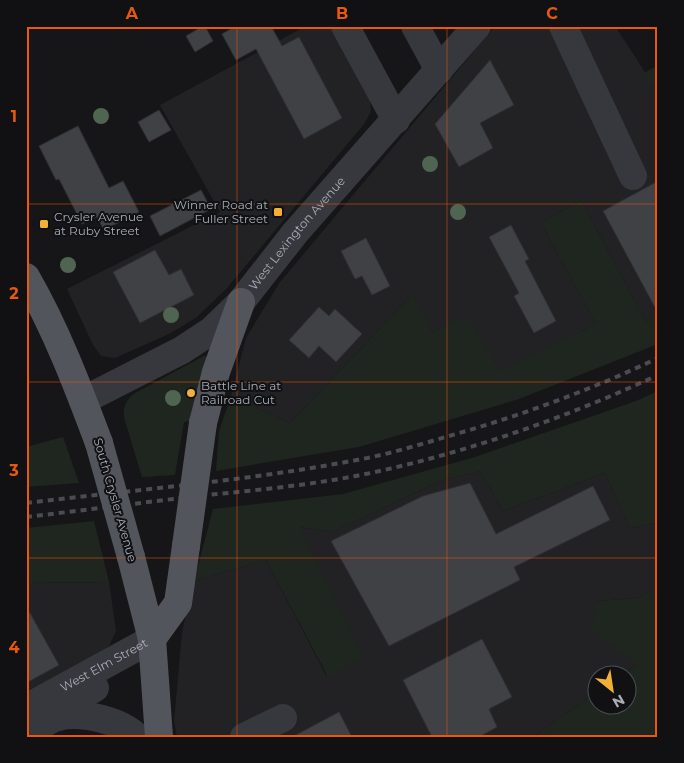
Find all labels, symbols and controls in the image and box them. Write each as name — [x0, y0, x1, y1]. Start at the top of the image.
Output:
text: A — [125, 4, 139, 23]
text: B — [336, 4, 348, 23]
text: C — [546, 4, 558, 23]
text: 1 — [11, 107, 17, 126]
street label: West Lexington Avenue — [245, 173, 348, 293]
place label: Winner Road at Fuller Street — [174, 197, 268, 226]
marker: Winner Road at Fuller Street — [272, 206, 284, 218]
place label: Crysler Avenue at Ruby Street — [54, 209, 143, 238]
marker: Crysler Avenue at Ruby Street — [38, 218, 50, 230]
text: 2 — [9, 284, 19, 303]
place label: Battle Line at Railroad Cut — [201, 378, 281, 407]
marker: Battle Line at Railroad Cut — [185, 387, 197, 399]
street label: South Crysler Avenue — [91, 436, 140, 564]
text: 3 — [8, 461, 19, 480]
street label: West Elm Street — [58, 635, 150, 695]
text: 4 — [8, 638, 20, 657]
north arrow — [586, 666, 636, 716]
text: N — [609, 691, 628, 712]

